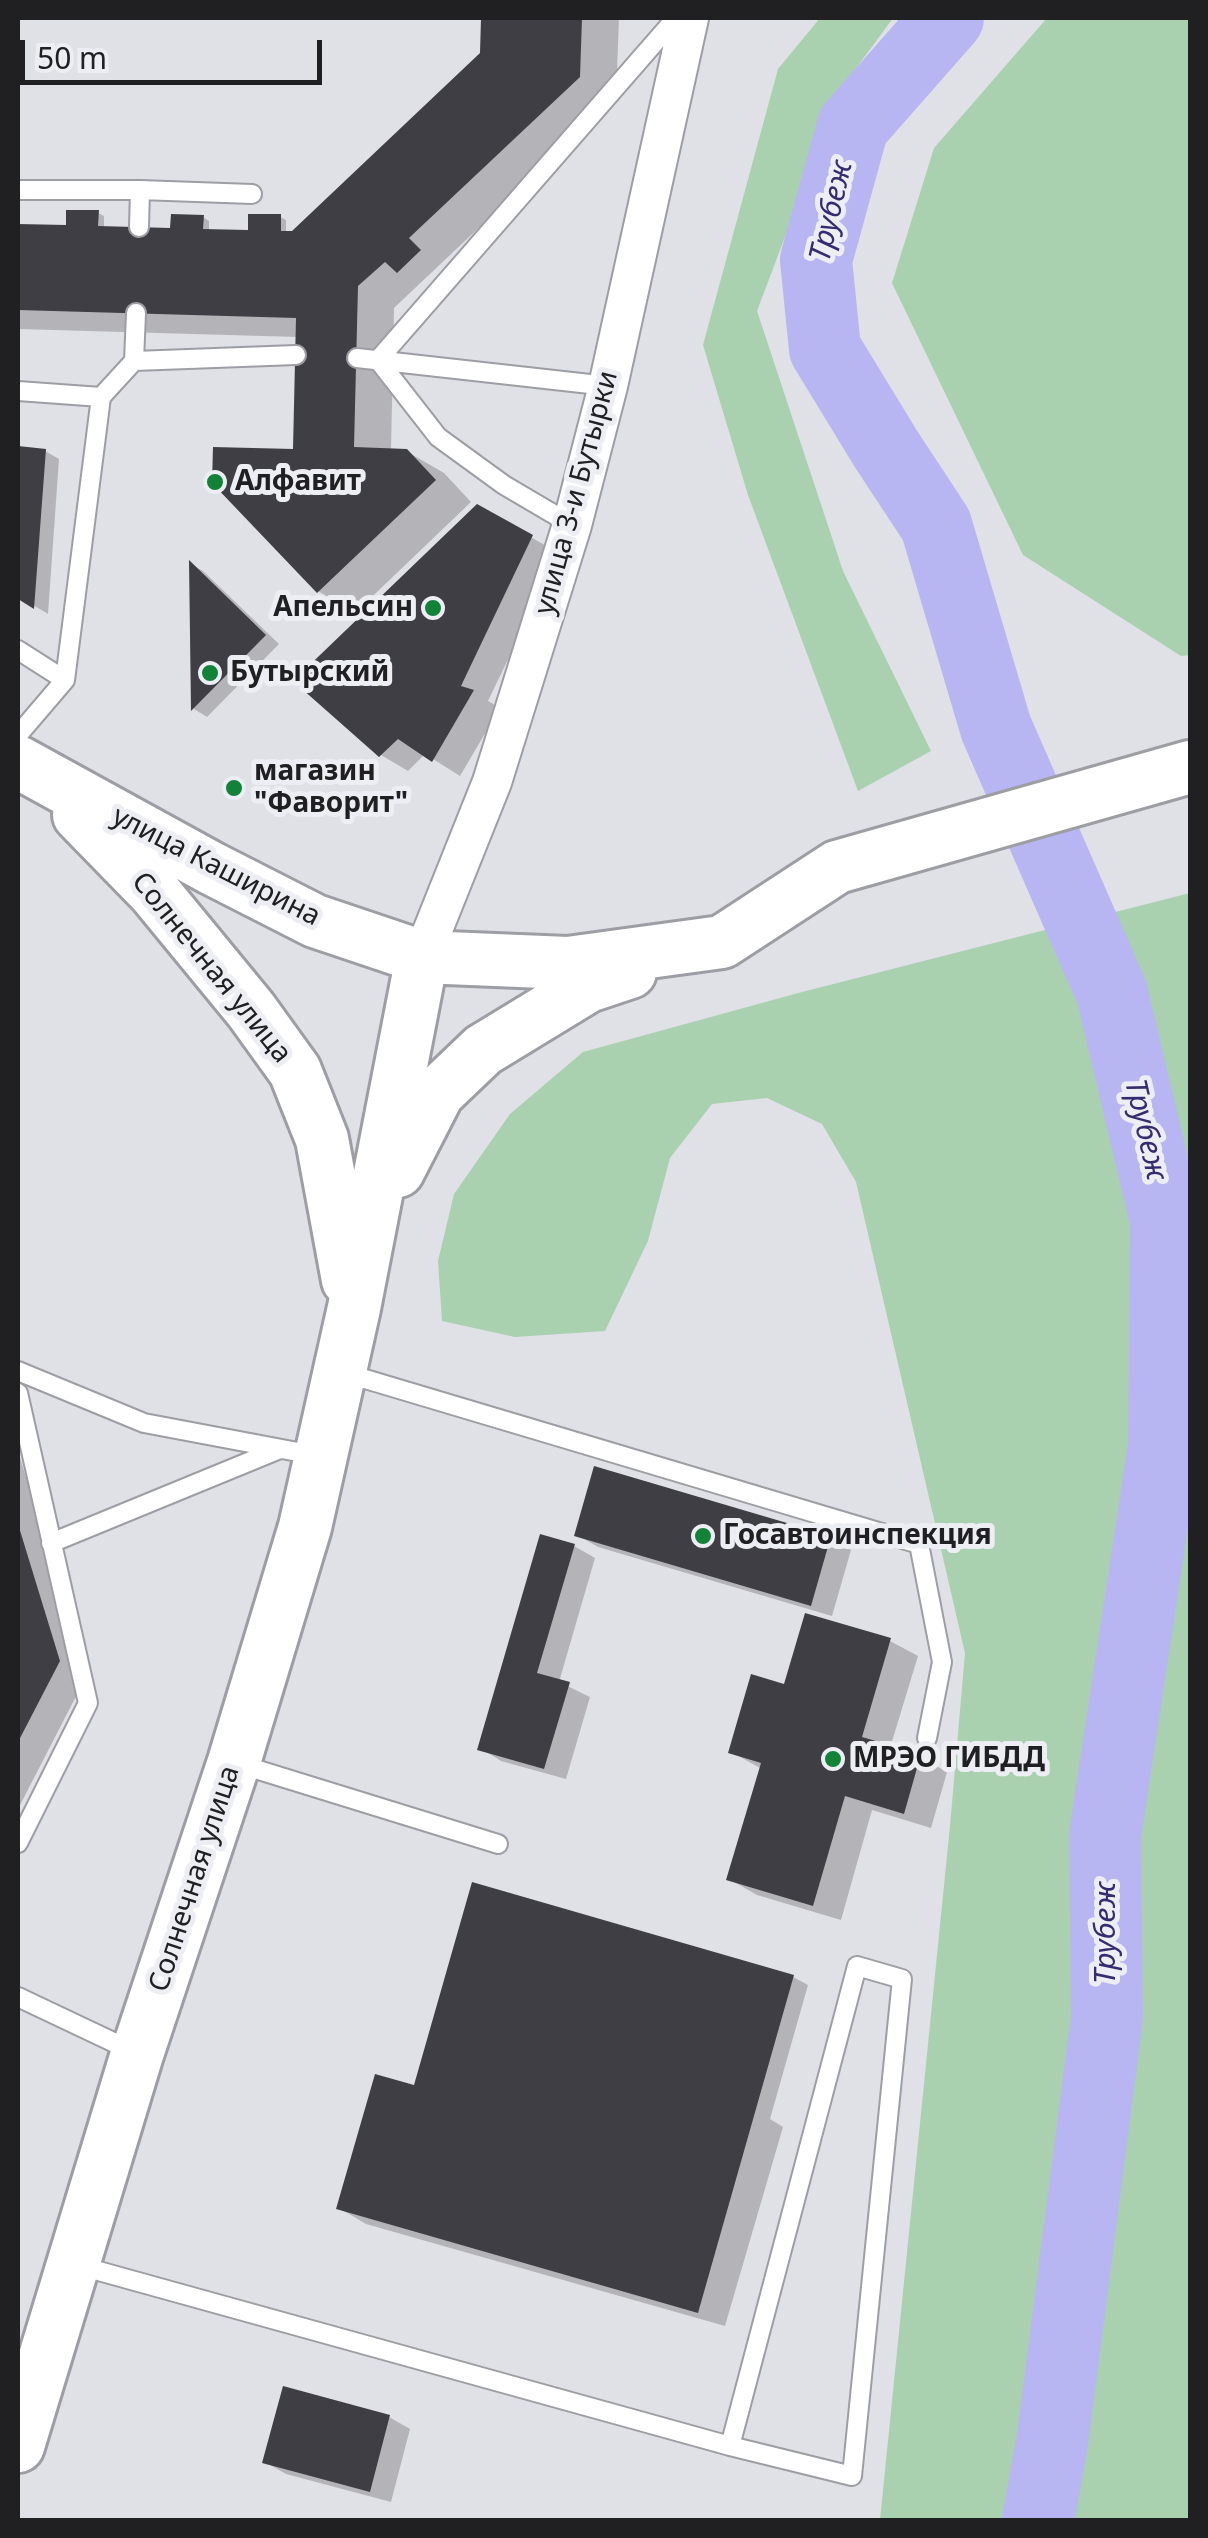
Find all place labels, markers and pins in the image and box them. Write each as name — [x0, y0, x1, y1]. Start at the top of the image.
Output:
place label: Алфавит — [235, 465, 361, 499]
marker: Алфавит — [204, 471, 226, 493]
place label: Апельсин — [273, 591, 413, 625]
marker: Апельсин — [422, 597, 444, 619]
place label: Бутырский — [230, 656, 389, 690]
marker: Бутырский — [199, 662, 221, 684]
place label: магазин "Фаворит" — [254, 755, 408, 821]
marker: магазин "Фаворит" — [223, 777, 245, 799]
place label: Госавтоинспекция — [723, 1519, 992, 1553]
marker: Госавтоинспекция — [692, 1525, 714, 1547]
place label: МРЭО ГИБДД — [853, 1742, 1045, 1776]
marker: МРЭО ГИБДД — [822, 1748, 844, 1770]

